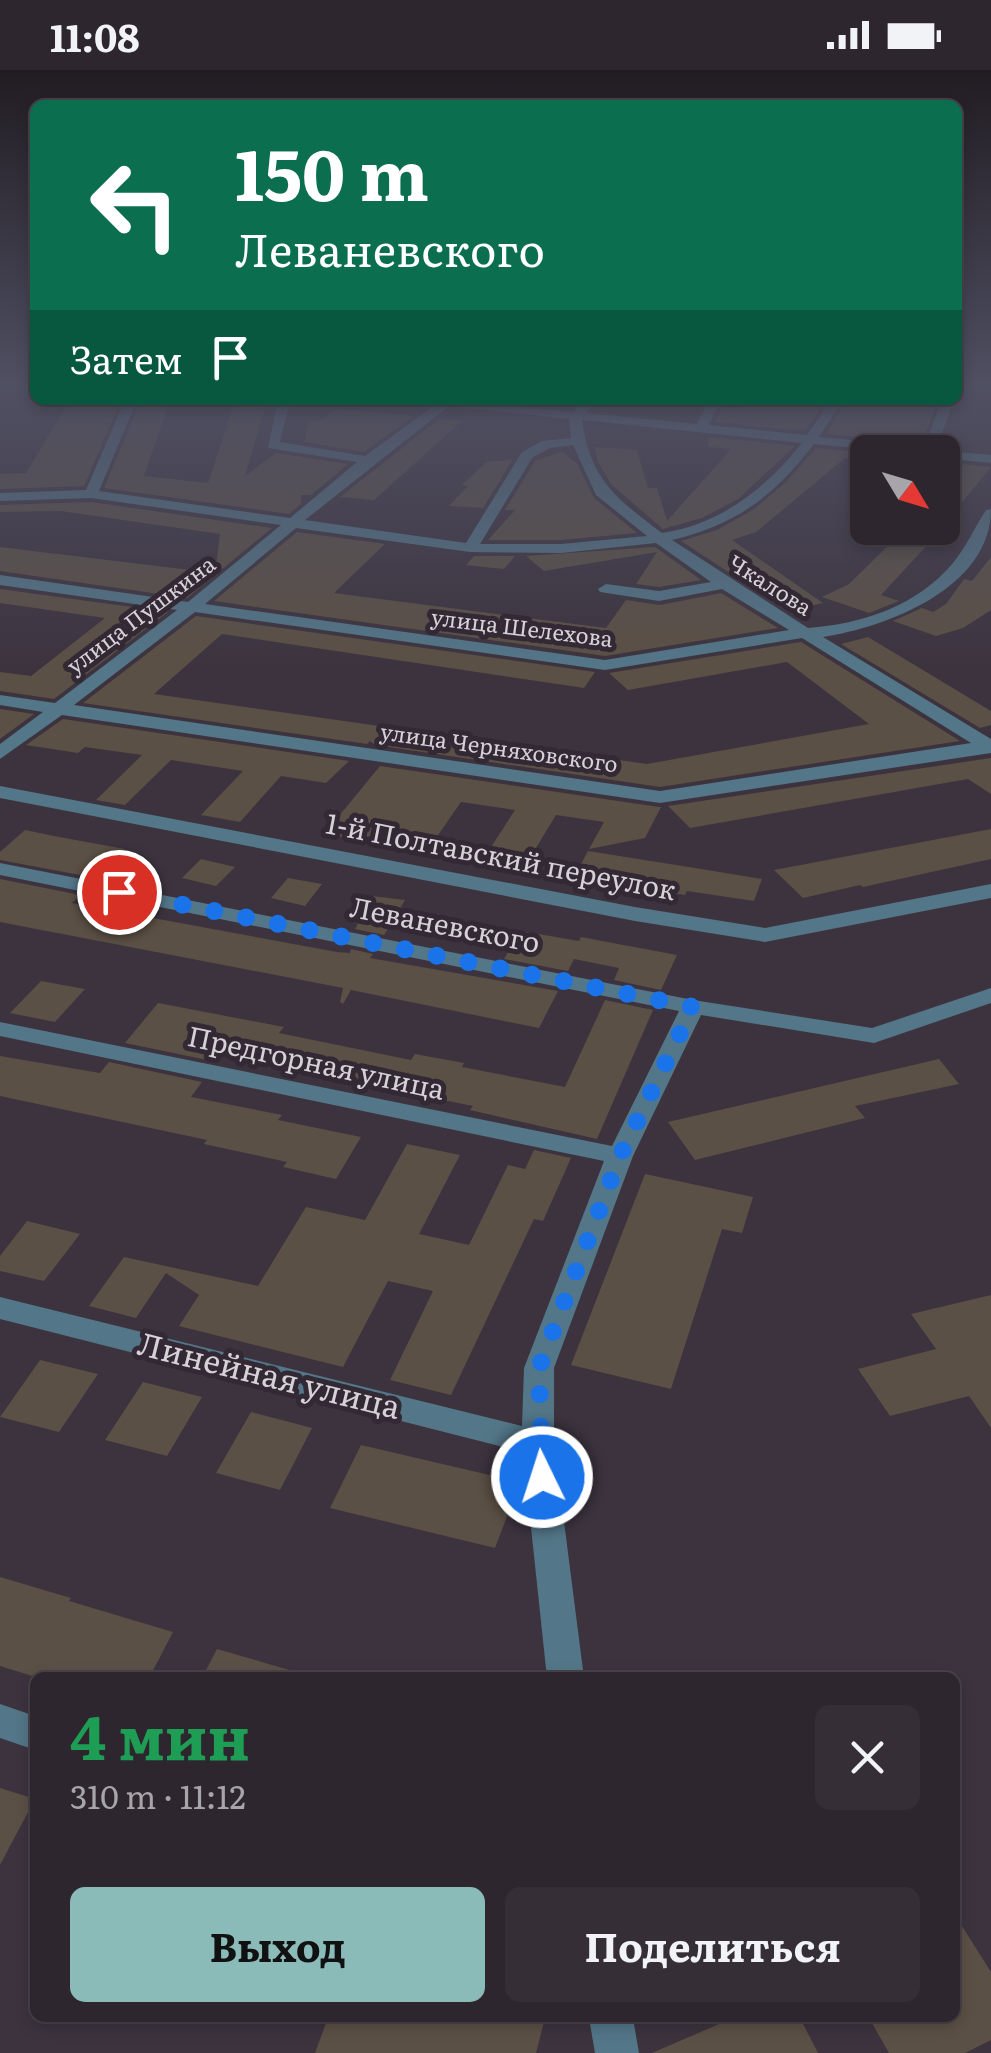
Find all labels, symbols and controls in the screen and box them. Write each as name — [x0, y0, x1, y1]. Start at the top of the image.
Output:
text: 11:08 — [50, 7, 140, 64]
text: 150 m — [235, 119, 429, 223]
icon: left — [70, 140, 200, 270]
text: Леваневского — [235, 214, 545, 281]
text: Затем — [70, 329, 183, 386]
icon: arrive — [203, 330, 258, 385]
north arrow — [850, 435, 960, 545]
map controls — [850, 435, 960, 545]
street label: Чкалова — [723, 545, 819, 622]
street label: улица Пушкина — [59, 547, 222, 681]
street label: улица Шелехова — [429, 599, 615, 654]
street label: улица Черняховского — [378, 713, 620, 780]
street label: 1-й Полтавский переулок — [323, 801, 680, 910]
pin — [77, 850, 162, 935]
icon: arrive — [92, 865, 147, 920]
street label: Леваневского — [347, 884, 544, 962]
street label: Предгорная улица — [184, 1013, 449, 1109]
street label: Линейная улица — [133, 1317, 407, 1429]
position arrow — [490, 1425, 594, 1529]
text: 4 мин — [70, 1689, 250, 1778]
button: close — [815, 1705, 920, 1810]
text: 310 m · 11:12 — [70, 1771, 246, 1819]
button: Выход — [70, 1887, 485, 2002]
button: Поделиться — [505, 1887, 920, 2002]

